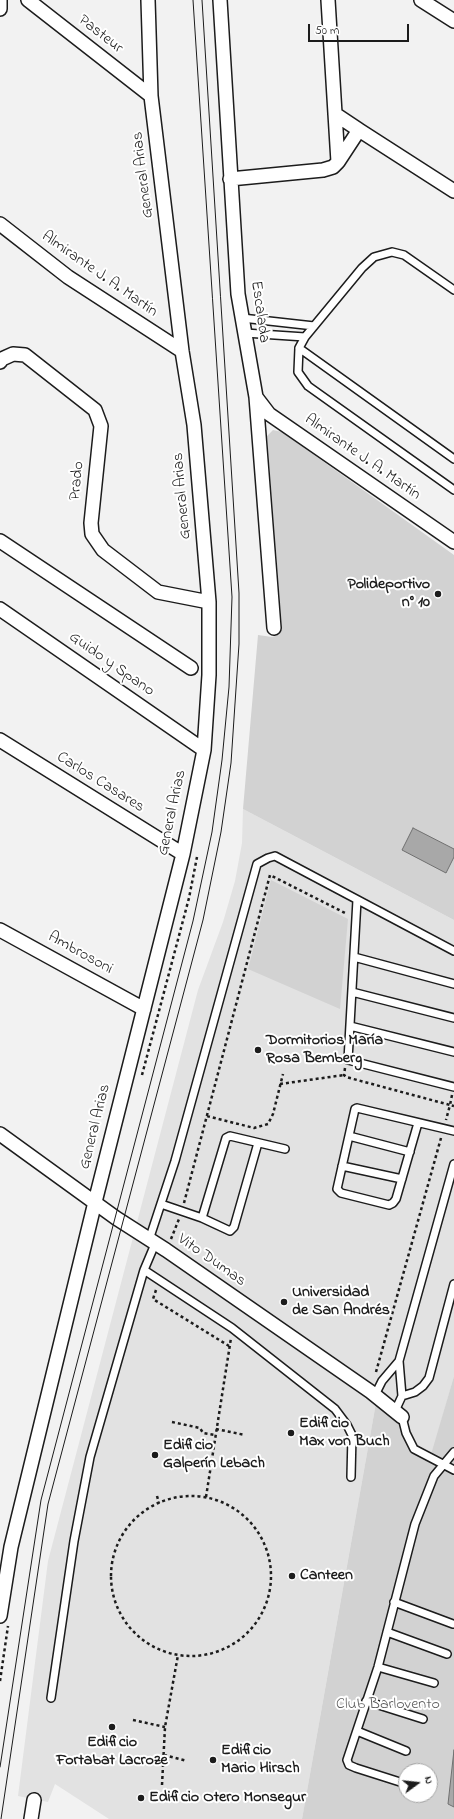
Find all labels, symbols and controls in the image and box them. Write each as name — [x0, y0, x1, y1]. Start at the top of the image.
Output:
street label: Pasteur — [74, 12, 126, 58]
scale bar — [310, 16, 411, 42]
text: 50 m — [315, 22, 339, 40]
street label: General Arias — [129, 131, 159, 219]
street label: Almirante J. A. Martín — [37, 228, 161, 322]
street label: Escalada — [245, 280, 273, 344]
street label: Almirante J. A. Martín — [300, 411, 424, 505]
street label: General Arias — [170, 452, 196, 540]
street label: Prado — [66, 460, 90, 502]
place label: Polideportivo n° 10 — [347, 575, 430, 613]
marker: Polideportivo n° 10 — [433, 589, 443, 599]
street label: Guido y Spano — [65, 628, 157, 702]
street label: Carlos Casares — [53, 748, 147, 818]
street label: General Arias — [155, 768, 191, 858]
street label: Ambrosoni — [44, 928, 116, 980]
place label: Dormitorios María Rosa Bemberg — [266, 1031, 383, 1069]
marker: Dormitorios María Rosa Bemberg — [253, 1045, 263, 1055]
street label: General Arias — [76, 1082, 116, 1172]
street label: Vito Dumas — [173, 1230, 249, 1292]
place label: Universidad de San Andrés — [292, 1283, 390, 1321]
marker: Universidad de San Andrés — [279, 1297, 289, 1307]
place label: Edificio Max von Buch — [299, 1414, 389, 1452]
marker: Edificio Max von Buch — [286, 1428, 296, 1438]
place label: Edificio Galperín Lebach — [163, 1436, 265, 1474]
marker: Edificio Galperín Lebach — [150, 1450, 160, 1460]
place label: Canteen — [300, 1566, 353, 1586]
marker: Canteen — [287, 1571, 297, 1581]
park label: Club Barlovento — [336, 1695, 440, 1715]
marker: Edificio Fortabat Lacroze — [107, 1722, 117, 1732]
place label: Edificio Fortabat Lacroze — [56, 1733, 168, 1771]
place label: Edificio Mario Hirsch — [221, 1741, 299, 1779]
marker: Edificio Mario Hirsch — [208, 1755, 218, 1765]
north arrow — [398, 1763, 438, 1803]
text: N — [420, 1774, 437, 1786]
place label: Edificio Otero Monsegur — [149, 1788, 306, 1808]
marker: Edificio Otero Monsegur — [136, 1793, 146, 1803]

